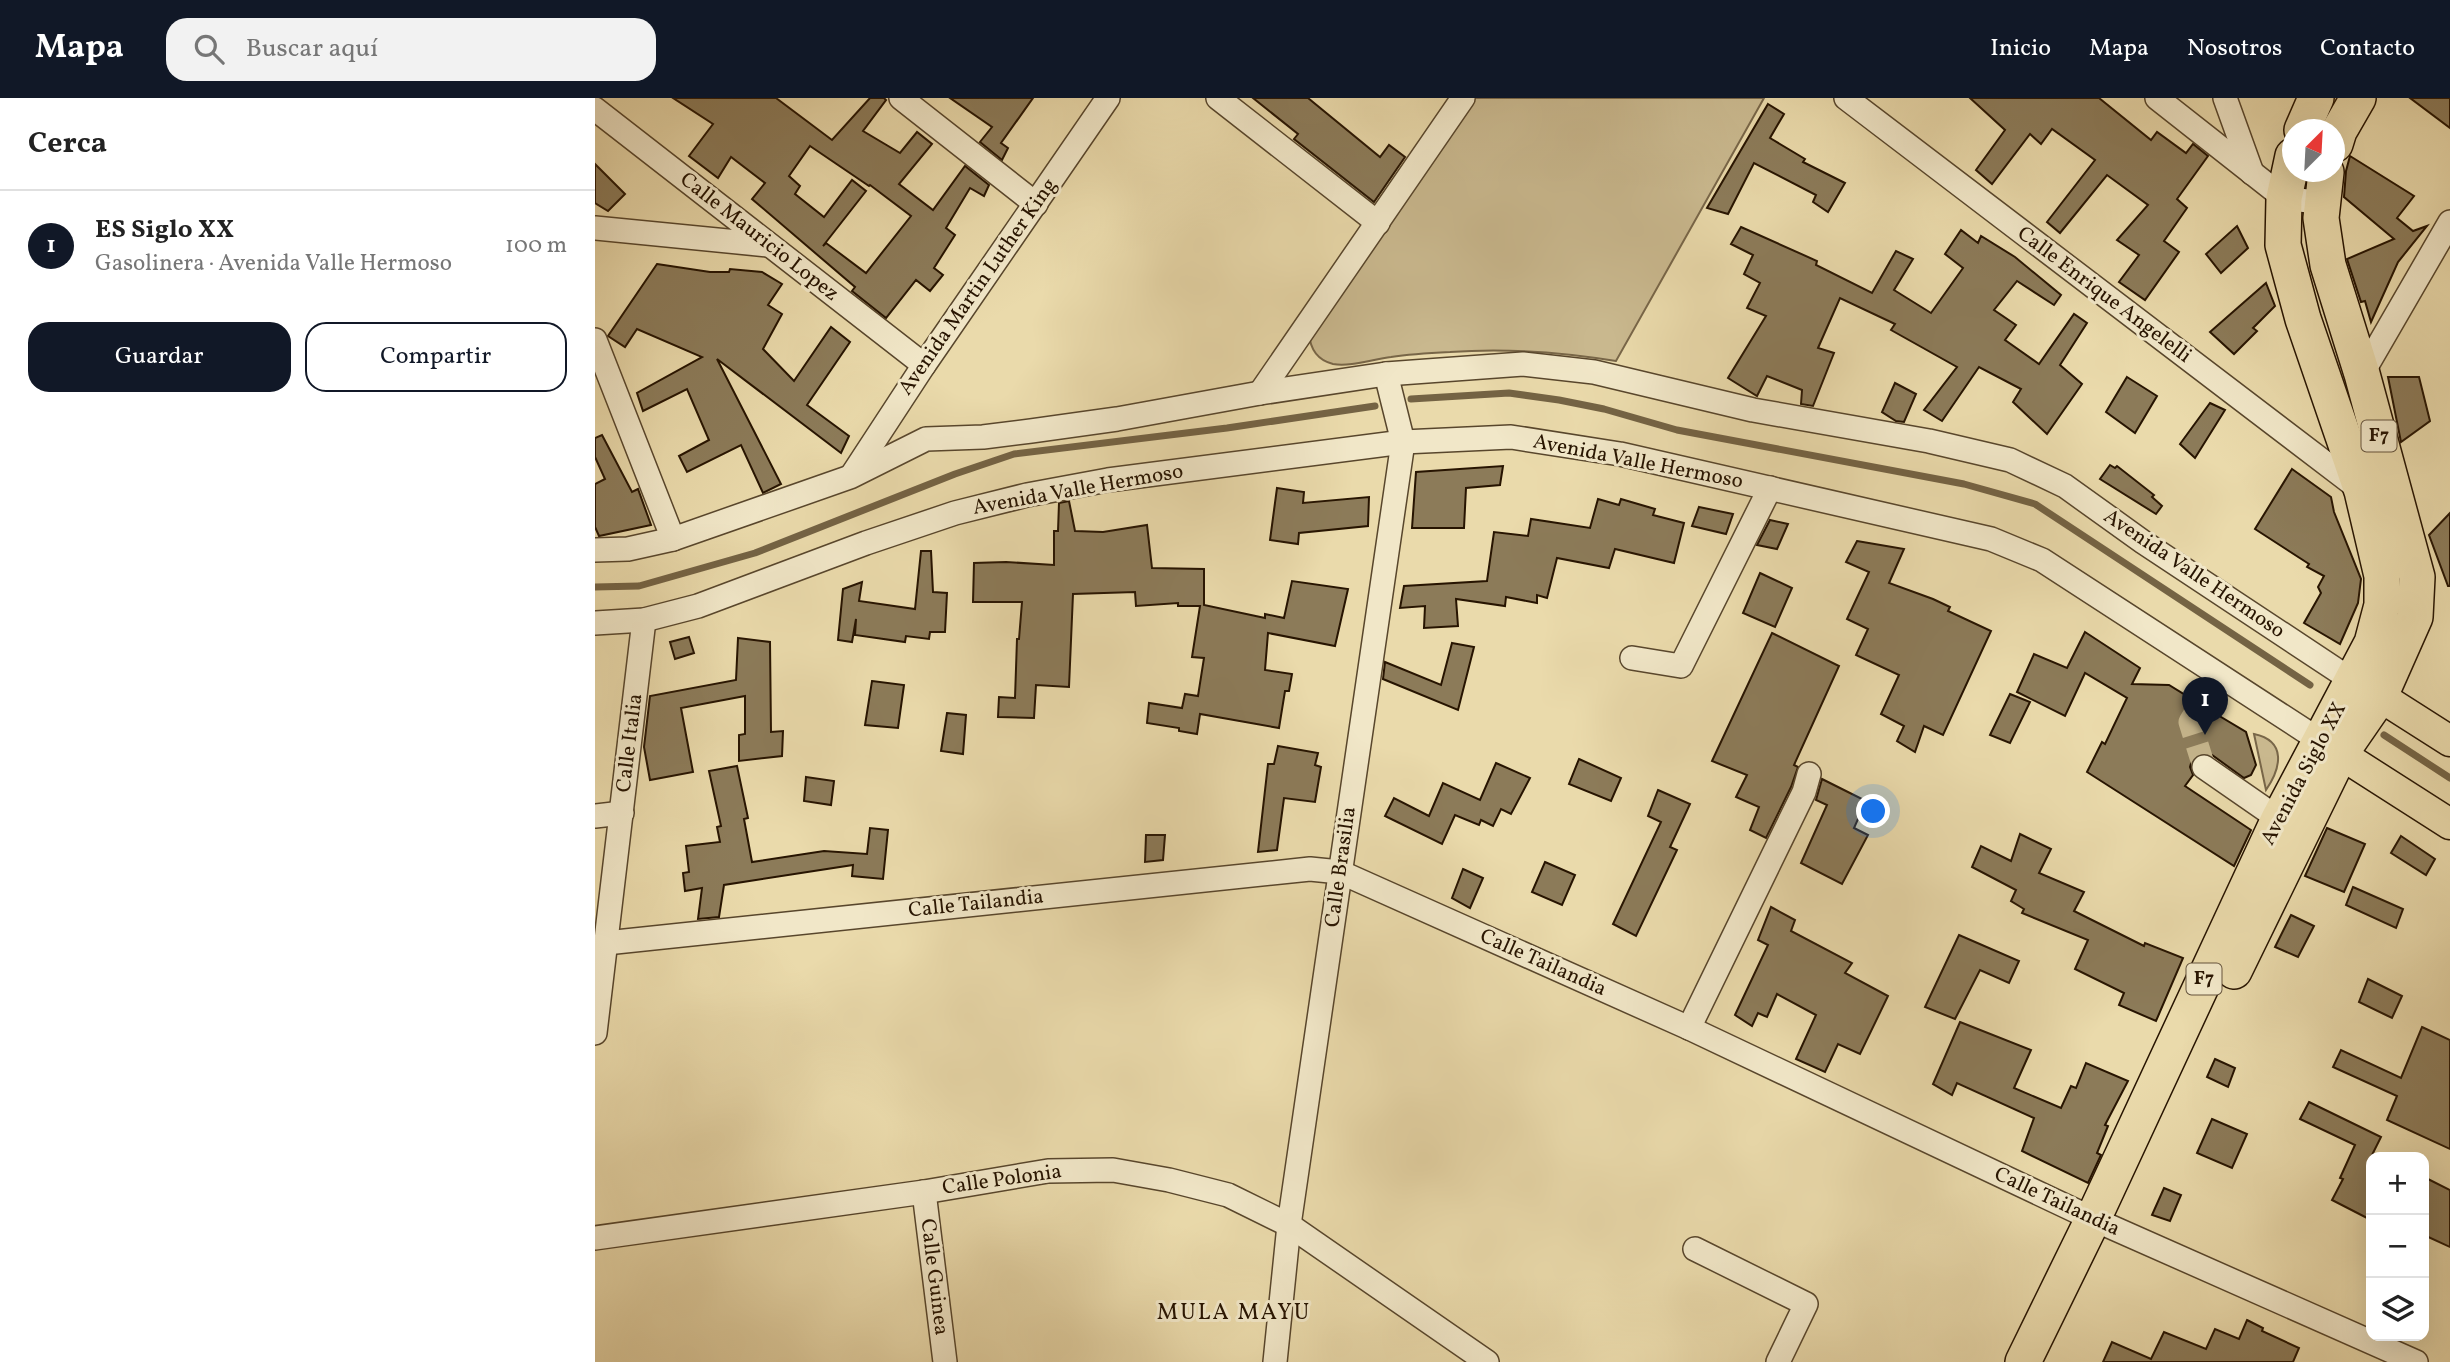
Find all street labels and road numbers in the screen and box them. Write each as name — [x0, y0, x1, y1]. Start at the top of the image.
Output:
street label: Calle Mauricio Lopez — [673, 166, 845, 308]
street label: Avenida Martin Luther King — [892, 173, 1064, 401]
street label: Calle Enrique Angelelli — [2011, 220, 2197, 370]
road number: F7 — [2361, 420, 2397, 452]
street label: Avenida Valle Hermoso — [1531, 427, 1745, 497]
street label: Avenida Valle Hermoso — [970, 457, 1186, 523]
street label: Avenida Valle Hermoso — [2097, 502, 2291, 646]
street label: Calle Italia — [610, 692, 650, 794]
street label: Avenida Siglo XX — [2254, 697, 2354, 851]
street label: Calle Brasilia — [1318, 805, 1364, 929]
street label: Calle Tailandia — [907, 882, 1045, 926]
street label: Calle Tailandia — [1475, 922, 1611, 1004]
road number: F7 — [2187, 964, 2221, 995]
street label: Calle Polonia — [940, 1157, 1064, 1203]
street label: Calle Tailandia — [1989, 1160, 2125, 1244]
street label: Calle Guinea — [912, 1217, 956, 1337]

